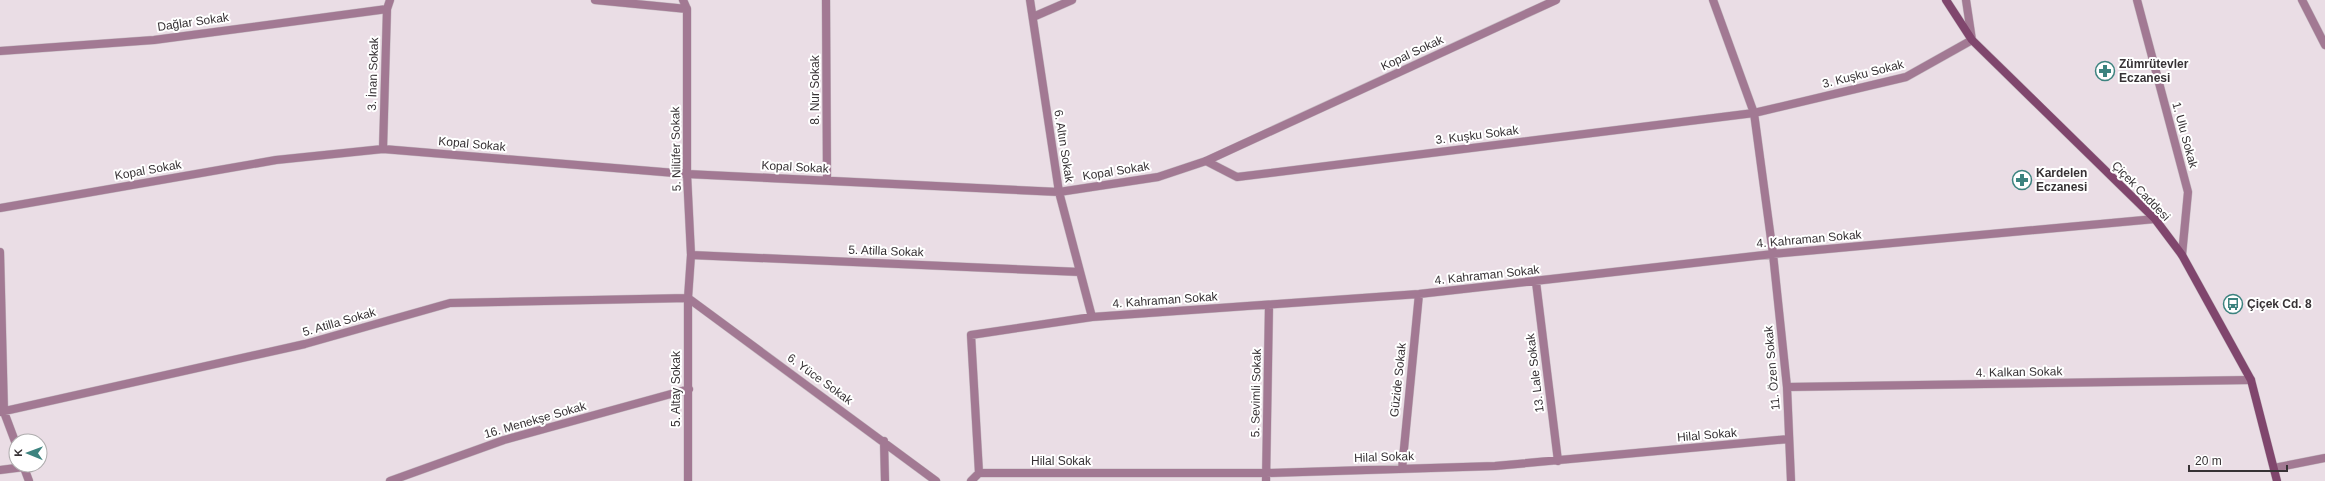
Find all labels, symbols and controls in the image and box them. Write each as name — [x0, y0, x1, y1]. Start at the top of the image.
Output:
street label: Dağlar Sokak — [156, 10, 231, 34]
street label: Kopal Sokak — [1379, 32, 1446, 74]
street label: 3. İnan Sokak — [365, 36, 381, 111]
street label: 8. Nur Sokak — [808, 54, 822, 125]
street label: 3. Kuşku Sokak — [1821, 57, 1906, 91]
place label: Zümrütevler Eczanesi — [2119, 57, 2189, 85]
pharmacy icon: Zümrütevler Eczanesi — [2094, 60, 2116, 82]
street label: 1. Ulu Sokak — [2169, 100, 2201, 171]
street label: 5. Nilüfer Sokak — [668, 106, 684, 191]
street label: 6. Altın Sokak — [1051, 109, 1077, 184]
street label: 3. Kuşku Sokak — [1435, 123, 1520, 147]
street label: Kopal Sokak — [438, 134, 507, 154]
street label: Kopal Sokak — [114, 157, 183, 183]
street label: Kopal Sokak — [761, 158, 830, 176]
street label: Çiçek Caddesi — [2109, 158, 2173, 224]
street label: Kopal Sokak — [1082, 159, 1151, 183]
place label: Kardelen Eczanesi — [2036, 166, 2087, 194]
pharmacy icon: Kardelen Eczanesi — [2011, 169, 2033, 191]
street label: 4. Kahraman Sokak — [1756, 227, 1863, 251]
street label: 5. Atilla Sokak — [848, 243, 925, 259]
street label: 4. Kahraman Sokak — [1434, 262, 1541, 287]
street label: 4. Kahraman Sokak — [1112, 289, 1219, 311]
bus stop icon: Çiçek Cd. 8 — [2222, 293, 2244, 315]
place label: Çiçek Cd. 8 — [2247, 297, 2312, 311]
street label: 5. Atilla Sokak — [301, 305, 378, 339]
street label: 11. Özen Sokak — [1761, 324, 1783, 411]
street label: 13. Lale Sokak — [1523, 332, 1547, 413]
street label: Güzide Sokak — [1387, 341, 1409, 418]
street label: 5. Sevimli Sokak — [1248, 348, 1264, 437]
street label: 5. Altay Sokak — [669, 350, 683, 427]
street label: 6. Yüce Sokak — [785, 351, 856, 408]
street label: 4. Kalkan Sokak — [1976, 364, 2063, 380]
street label: 16. Menekşe Sokak — [482, 398, 589, 441]
street label: Hilal Sokak — [1676, 425, 1738, 445]
north arrow — [8, 433, 48, 473]
scale bar — [2189, 447, 2287, 473]
text: K — [12, 449, 24, 457]
street label: Hilal Sokak — [1354, 449, 1415, 465]
street label: Hilal Sokak — [1031, 454, 1092, 468]
text: 20 m — [2195, 454, 2222, 468]

